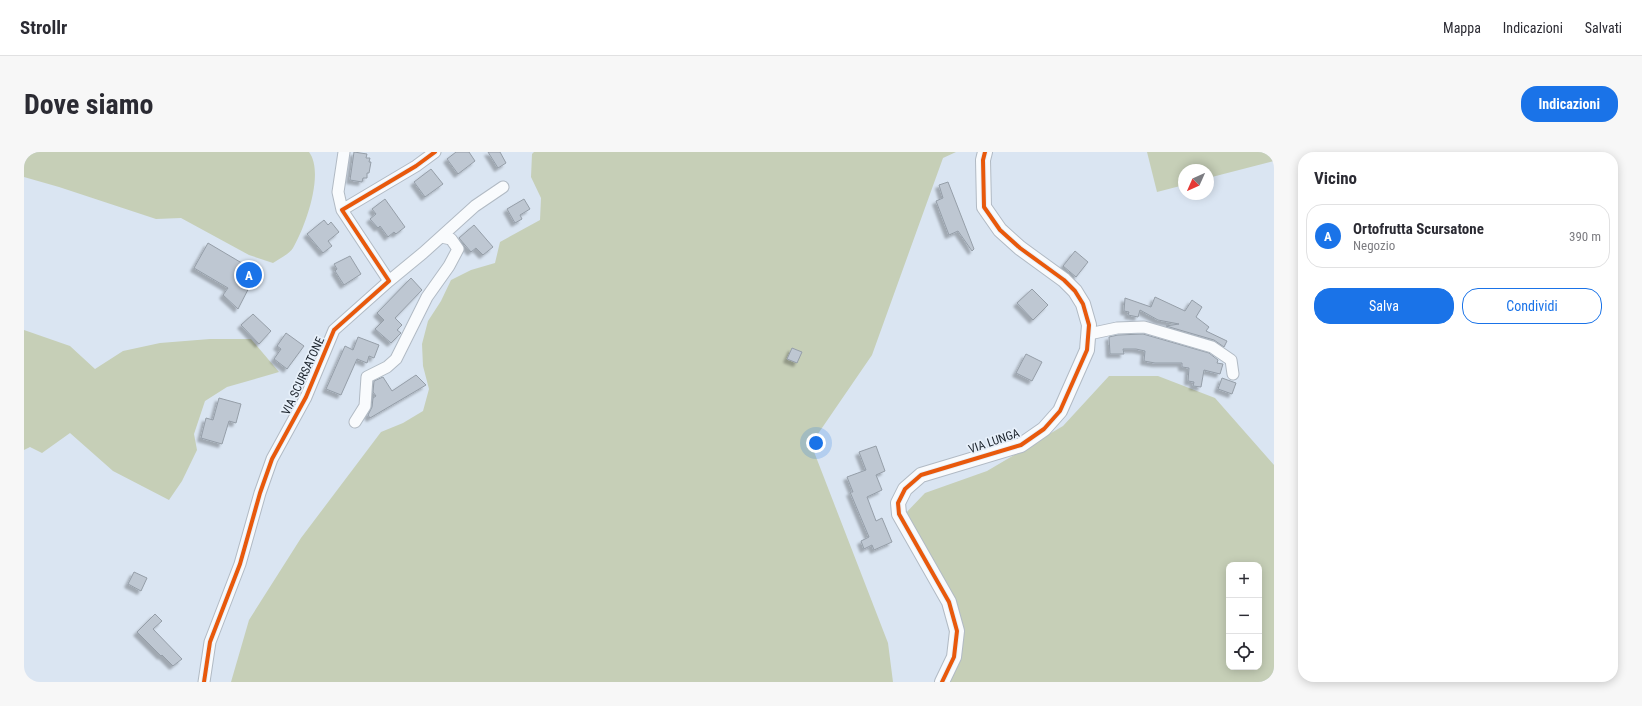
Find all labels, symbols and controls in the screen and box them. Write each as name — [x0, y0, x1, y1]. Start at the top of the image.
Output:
text: Strollr — [20, 16, 67, 39]
text: Mappa — [1443, 20, 1481, 36]
text: Indicazioni — [1503, 20, 1563, 36]
text: Salvati — [1585, 20, 1622, 36]
button: Indicazioni — [1521, 86, 1618, 122]
text: Dove siamo — [24, 88, 153, 121]
north arrow — [1178, 164, 1214, 200]
text: Vicino — [1314, 168, 1357, 188]
text: Ortofrutta Scursatone — [1353, 220, 1484, 238]
text: A — [1324, 229, 1332, 244]
text: 390 m — [1569, 229, 1601, 244]
text: Negozio — [1353, 238, 1395, 253]
pin: A — [236, 260, 262, 290]
button: Salva — [1314, 288, 1454, 324]
button: Condividi — [1462, 288, 1602, 324]
street label: VIA SCURSATONE — [279, 335, 327, 417]
street label: VIA LUNGA — [967, 426, 1021, 456]
your location — [806, 433, 826, 453]
map controls — [1226, 562, 1262, 670]
button: + — [1226, 562, 1262, 598]
button: − — [1226, 598, 1262, 634]
button: locate — [1226, 634, 1262, 670]

